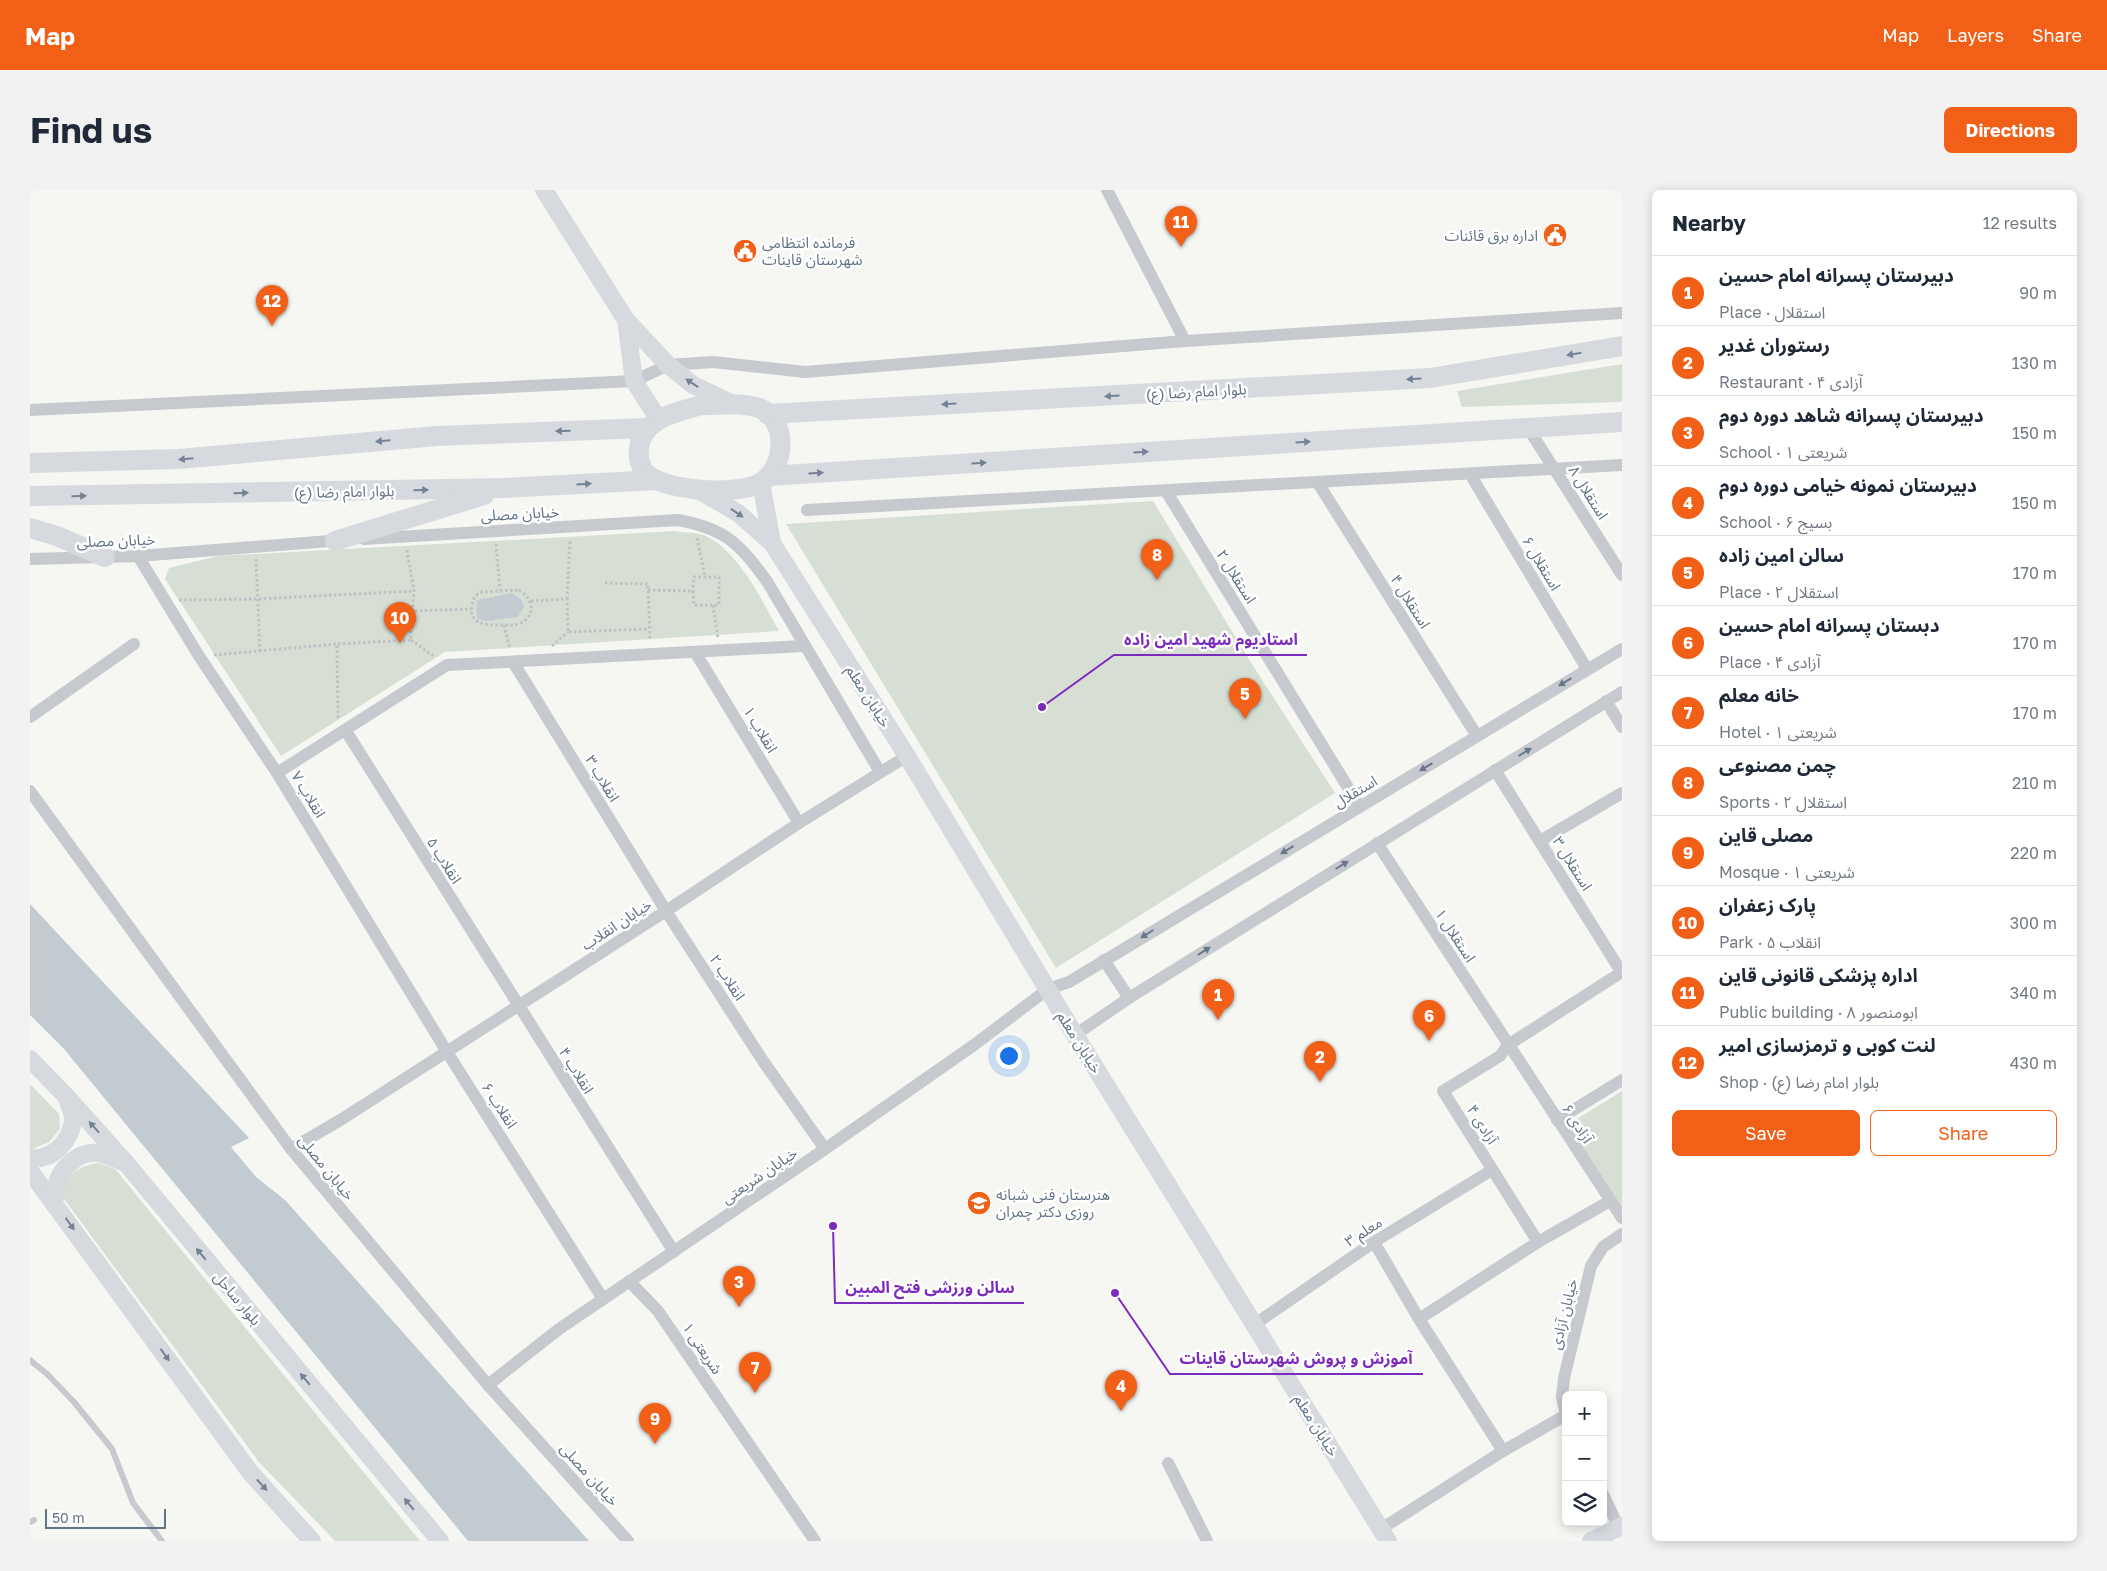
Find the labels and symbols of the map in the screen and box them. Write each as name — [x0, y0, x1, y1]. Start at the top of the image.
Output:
pin: 11 — [1165, 206, 1197, 247]
public building icon: اداره برق قائنات — [1542, 222, 1568, 248]
place label: اداره برق قائنات — [1445, 226, 1538, 245]
place label: فرمانده انتظامی شهرستان قاینات — [762, 233, 863, 269]
public building icon: فرمانده انتظامی شهرستان قاینات — [732, 238, 758, 264]
pin: 12 — [256, 285, 288, 326]
one-way arrow — [1566, 350, 1582, 358]
one-way arrow — [1405, 376, 1421, 384]
one-way arrow — [685, 378, 699, 388]
street label: بلوار امام رضا (ع) — [1145, 379, 1247, 407]
one-way arrow — [1103, 392, 1119, 400]
one-way arrow — [941, 401, 957, 409]
one-way arrow — [555, 428, 571, 436]
one-way arrow — [375, 437, 391, 445]
one-way arrow — [1295, 438, 1311, 446]
one-way arrow — [1133, 448, 1149, 456]
one-way arrow — [178, 455, 194, 463]
one-way arrow — [971, 458, 987, 466]
street label: استقلال ۸ — [1565, 462, 1613, 523]
one-way arrow — [809, 469, 825, 477]
one-way arrow — [576, 480, 592, 488]
street label: بلوار امام رضا (ع) — [293, 481, 395, 505]
one-way arrow — [413, 485, 429, 493]
one-way arrow — [233, 489, 249, 497]
one-way arrow — [71, 491, 87, 499]
street label: خیابان مصلی — [480, 502, 560, 525]
one-way arrow — [730, 508, 744, 518]
street label: خیابان مصلی — [76, 530, 156, 551]
street label: استقلال ۶ — [1518, 533, 1565, 594]
pin: 8 — [1141, 539, 1173, 580]
street label: استقلال ۲ — [1213, 546, 1261, 607]
street label: استقلال ۴ — [1387, 571, 1435, 632]
pin: 10 — [384, 602, 416, 643]
callout: استادیوم شهید امین زاده — [1114, 624, 1307, 655]
text: استادیوم شهید امین زاده — [1124, 629, 1298, 651]
street label: خیابان معلم — [840, 662, 895, 732]
pin: 5 — [1229, 678, 1261, 719]
one-way arrow — [1558, 678, 1572, 687]
street label: انقلاب ۱ — [740, 702, 782, 756]
one-way arrow — [1518, 747, 1531, 756]
street label: انقلاب ۳ — [582, 751, 624, 805]
one-way arrow — [1420, 762, 1433, 771]
street label: انقلاب ۷ — [288, 767, 330, 821]
street label: استقلال — [1330, 771, 1381, 812]
street label: انقلاب ۵ — [423, 833, 466, 887]
street label: استقلال ۳ — [1549, 833, 1597, 894]
one-way arrow — [1279, 846, 1294, 854]
one-way arrow — [1335, 860, 1349, 869]
street label: خیابان انقلاب — [577, 895, 655, 954]
street label: استقلال ۱ — [1431, 905, 1480, 966]
one-way arrow — [1141, 929, 1154, 938]
one-way arrow — [1198, 946, 1211, 955]
street label: انقلاب ۲ — [706, 951, 750, 1004]
pin: 1 — [1202, 979, 1234, 1020]
pin: 6 — [1413, 1000, 1445, 1041]
street label: خیابان معلم — [1051, 1008, 1106, 1078]
pin: 2 — [1304, 1041, 1336, 1082]
street label: انقلاب ۴ — [555, 1043, 598, 1097]
your location — [996, 1043, 1022, 1069]
street label: انقلاب ۶ — [478, 1079, 522, 1132]
street label: آزادی ۶ — [1558, 1100, 1598, 1147]
street label: آزادی ۴ — [1463, 1101, 1502, 1148]
one-way arrow — [88, 1121, 100, 1133]
street label: خیابان مصلی — [294, 1131, 359, 1204]
street label: خیابان شریعتی — [718, 1143, 801, 1208]
place label: هنرستان فنی شبانه روزی دکتر چمران — [996, 1185, 1110, 1222]
school or university icon: هنرستان فنی شبانه روزی دکتر چمران — [966, 1190, 992, 1216]
street label: معلم ۳ — [1341, 1212, 1387, 1252]
one-way arrow — [65, 1217, 75, 1231]
one-way arrow — [196, 1248, 207, 1261]
pin: 3 — [723, 1266, 755, 1307]
street label: بلوار ساحل — [210, 1268, 266, 1329]
callout: سالن ورزشی فتح المبین — [835, 1272, 1024, 1303]
text: سالن ورزشی فتح المبین — [845, 1277, 1015, 1300]
street label: خیابان آزادی — [1546, 1277, 1581, 1351]
street label: شریعتی ۱ — [678, 1319, 727, 1378]
callout: آموزش و پروش شهرستان قاینات — [1170, 1343, 1423, 1374]
one-way arrow — [160, 1348, 170, 1362]
text: آموزش و پروش شهرستان قاینات — [1179, 1348, 1413, 1369]
pin: 7 — [739, 1352, 771, 1393]
pin: 4 — [1105, 1370, 1137, 1411]
one-way arrow — [300, 1372, 311, 1385]
street label: خیابان معلم — [1288, 1391, 1343, 1461]
pin: 9 — [639, 1403, 671, 1444]
street label: خیابان مصلی — [556, 1439, 623, 1510]
one-way arrow — [257, 1479, 268, 1492]
one-way arrow — [404, 1497, 415, 1510]
scale bar — [45, 1506, 166, 1529]

